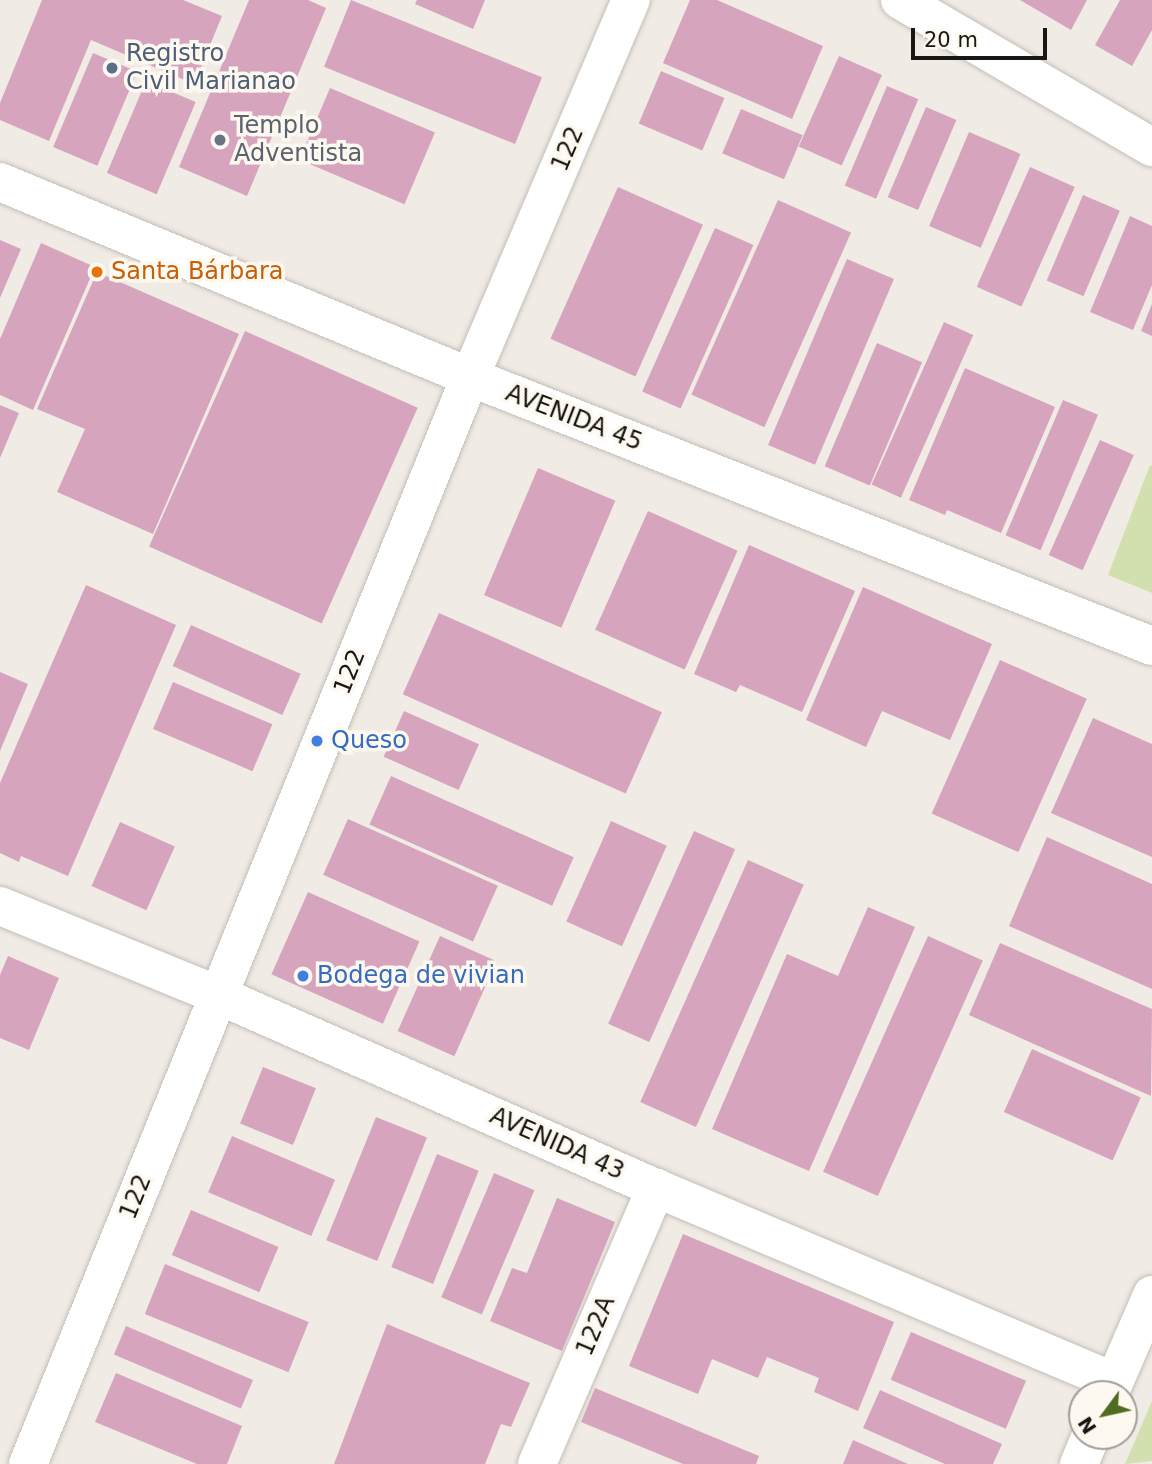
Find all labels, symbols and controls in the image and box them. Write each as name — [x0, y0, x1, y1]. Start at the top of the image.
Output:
scale bar — [914, 14, 1050, 58]
text: 20 m — [924, 28, 978, 52]
place label: Registro Civil Marianao — [126, 40, 296, 96]
marker: Registro Civil Marianao — [104, 60, 120, 76]
place label: Templo Adventista — [234, 112, 362, 168]
street label: 122 — [546, 122, 590, 176]
marker: Templo Adventista — [212, 132, 228, 148]
place label: Santa Bárbara — [111, 258, 283, 286]
marker: Santa Bárbara — [89, 264, 105, 280]
street label: AVENIDA 45 — [502, 379, 646, 457]
street label: 122 — [328, 645, 372, 699]
place label: Queso — [331, 727, 407, 755]
marker: Queso — [309, 733, 325, 749]
place label: Bodega de vivian — [317, 962, 525, 990]
marker: Bodega de vivian — [295, 968, 311, 984]
street label: AVENIDA 43 — [485, 1102, 629, 1186]
street label: 122 — [114, 1170, 158, 1224]
street label: 122A — [571, 1292, 621, 1360]
north arrow — [1068, 1380, 1138, 1450]
text: N — [1074, 1413, 1101, 1438]

